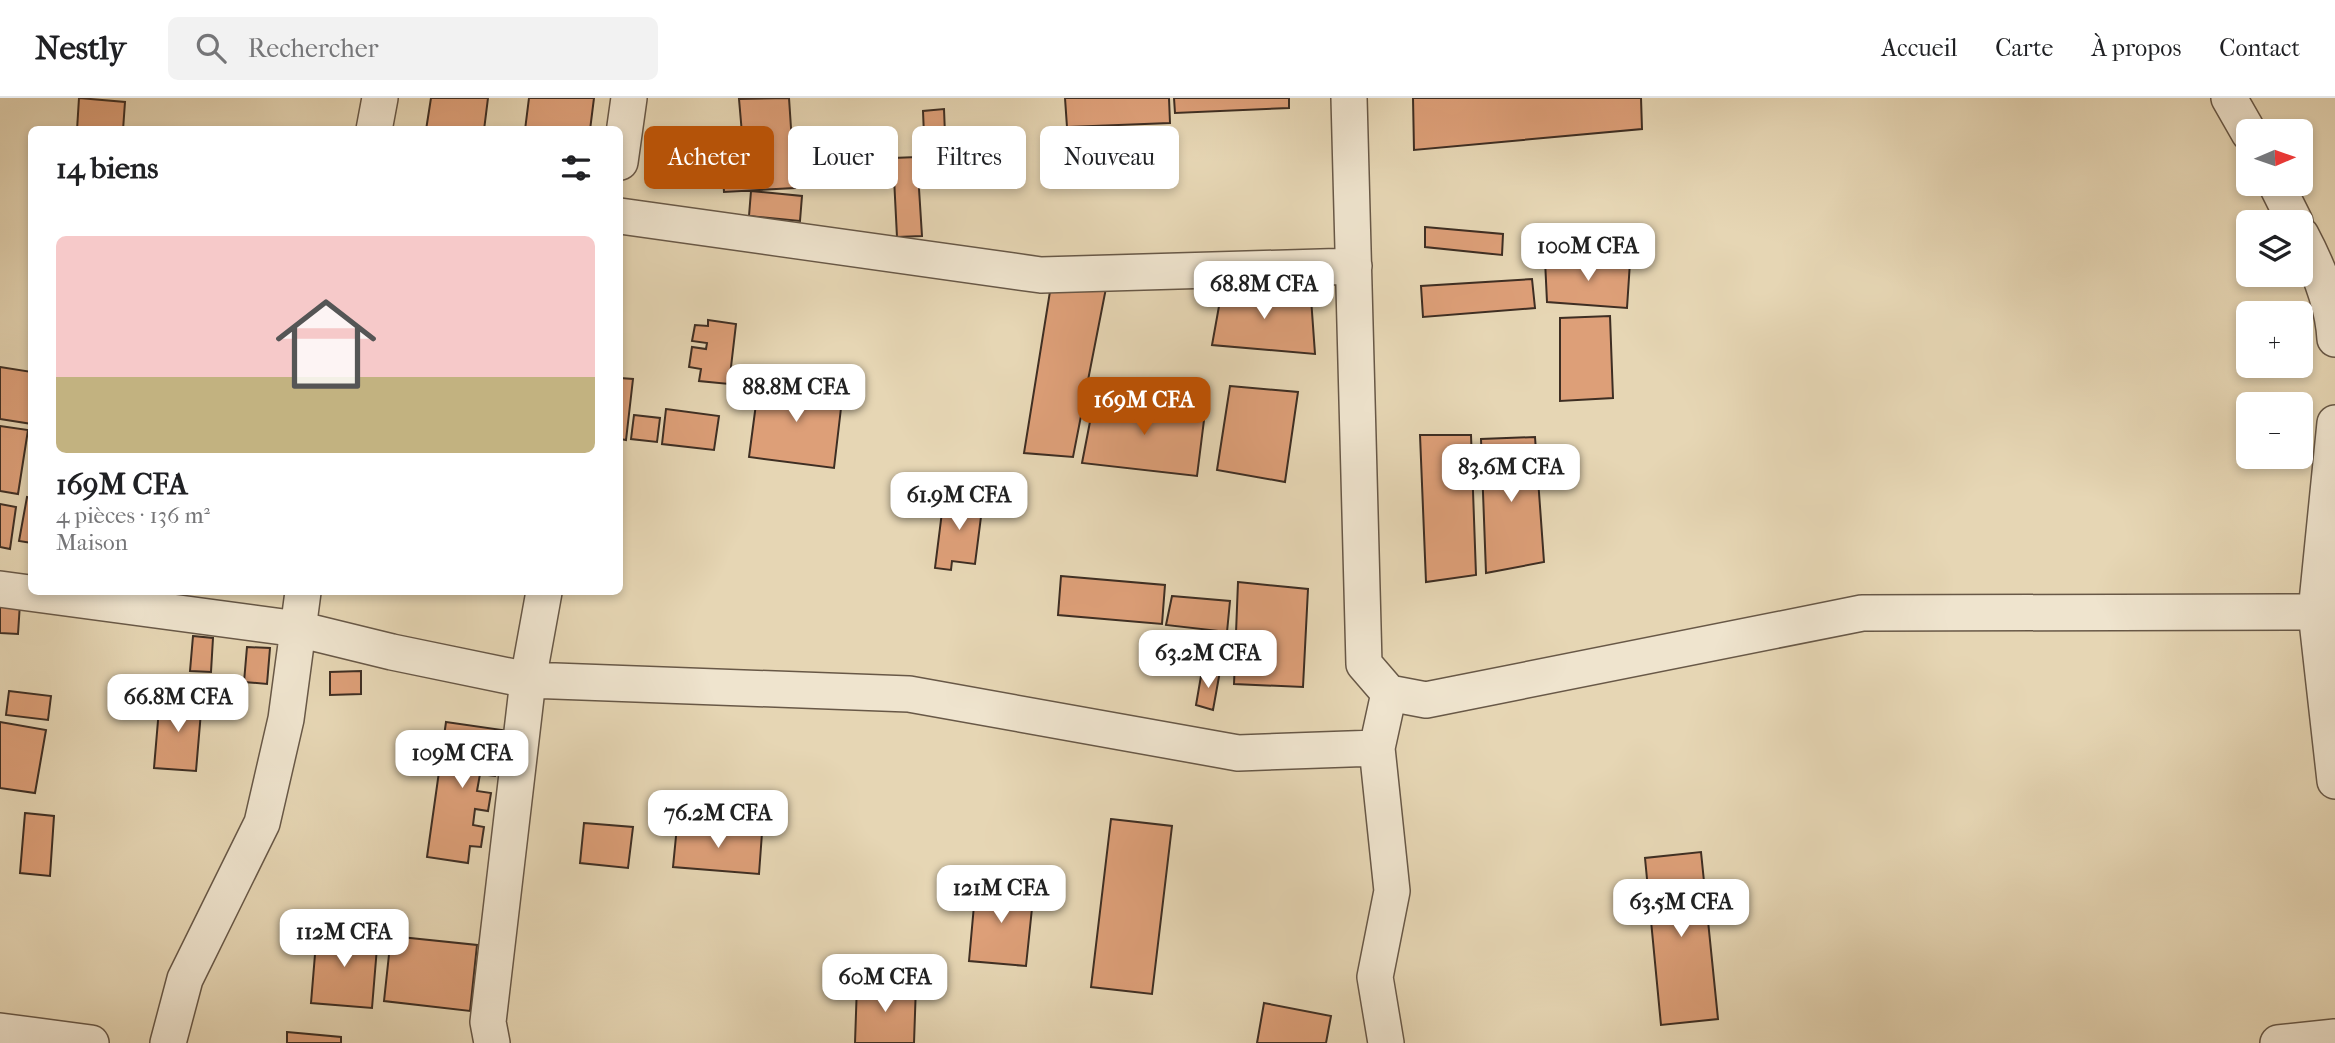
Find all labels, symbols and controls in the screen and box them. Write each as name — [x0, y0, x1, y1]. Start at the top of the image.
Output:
search box — [168, 17, 658, 80]
text: Nestly — [35, 29, 126, 68]
icon: search — [192, 29, 230, 67]
text: Rechercher — [248, 33, 379, 64]
text: Accueil — [1882, 34, 1957, 62]
text: Carte — [1995, 34, 2053, 62]
text: À propos — [2091, 34, 2181, 62]
text: Contact — [2219, 34, 2300, 62]
north arrow — [2236, 119, 2314, 196]
map controls — [2236, 119, 2313, 469]
chip: Acheter — [644, 126, 774, 189]
chip: Louer — [788, 126, 898, 189]
chip: Filtres — [912, 126, 1026, 189]
chip: Nouveau — [1040, 126, 1179, 189]
icon: filters — [557, 149, 595, 187]
text: 14 biens — [56, 151, 158, 186]
button: layers — [2236, 210, 2313, 287]
pin: 100M CFA — [1516, 223, 1660, 283]
text: 100M CFA — [1537, 232, 1639, 259]
pin: 68.8M CFA — [1184, 262, 1344, 321]
text: 68.8M CFA — [1210, 270, 1318, 297]
icon: home — [263, 281, 389, 407]
button: + — [2236, 301, 2313, 378]
pin: 88.8M CFA — [716, 364, 876, 424]
text: 88.8M CFA — [742, 373, 850, 400]
pin: 169M CFA — [1072, 378, 1216, 437]
text: 169M CFA — [1094, 386, 1194, 413]
button: − — [2236, 392, 2313, 469]
pin: 83.6M CFA — [1431, 444, 1591, 504]
text: 83.6M CFA — [1458, 453, 1564, 480]
text: 169M CFA — [56, 467, 188, 502]
pin: 61.9M CFA — [879, 472, 1039, 532]
text: 61.9M CFA — [906, 481, 1012, 508]
text: 4 pièces · 136 m² — [56, 502, 210, 529]
text: Maison — [56, 529, 128, 556]
pin: 63.2M CFA — [1128, 630, 1288, 690]
text: 63.2M CFA — [1155, 639, 1261, 666]
pin: 66.8M CFA — [98, 674, 258, 734]
text: 66.8M CFA — [123, 683, 233, 710]
pin: 109M CFA — [390, 730, 534, 790]
text: 109M CFA — [411, 739, 513, 766]
pin: 76.2M CFA — [638, 790, 798, 850]
text: 76.2M CFA — [664, 799, 772, 826]
pin: 121M CFA — [929, 866, 1073, 925]
text: 121M CFA — [953, 874, 1049, 901]
pin: 63.5M CFA — [1601, 880, 1761, 939]
text: 63.5M CFA — [1629, 888, 1733, 915]
pin: 112M CFA — [272, 910, 416, 969]
text: 112M CFA — [296, 918, 392, 945]
pin: 60M CFA — [820, 954, 950, 1014]
text: 60M CFA — [838, 963, 932, 990]

